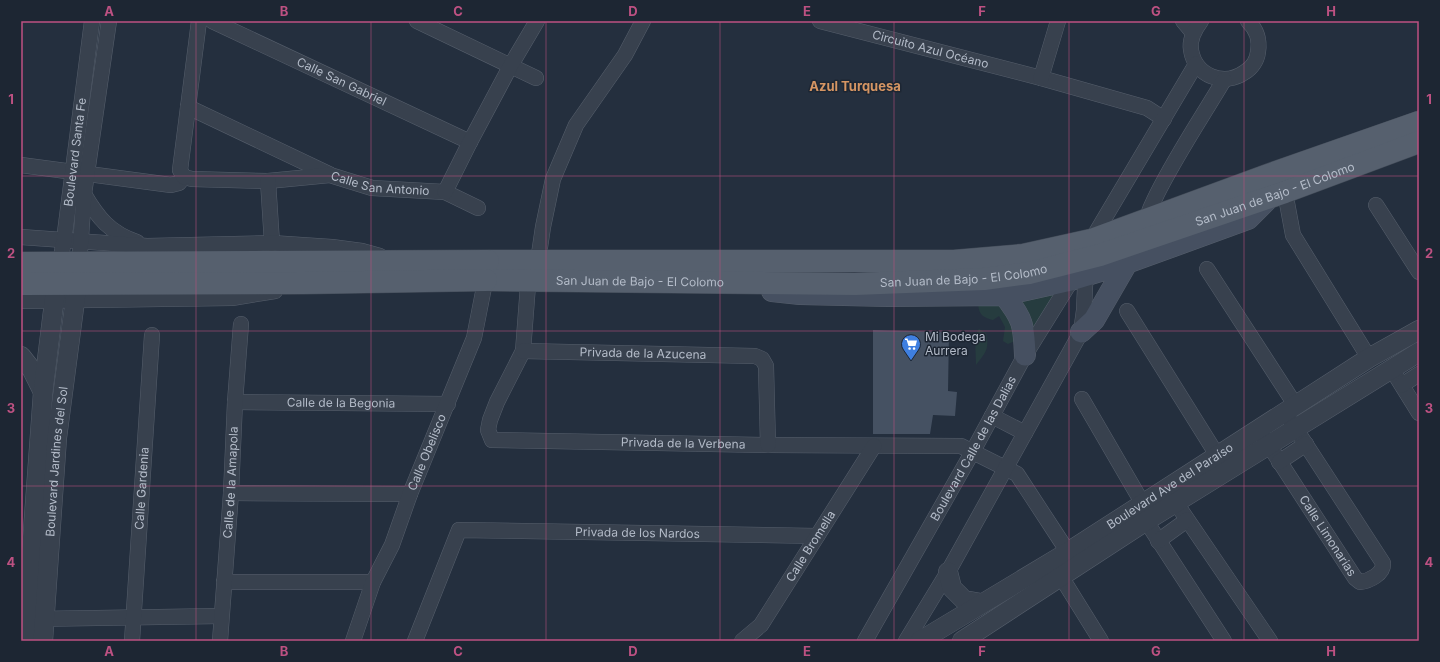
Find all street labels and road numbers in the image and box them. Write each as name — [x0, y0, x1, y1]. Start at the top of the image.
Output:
street label: Circuito Azul Océano — [871, 27, 990, 71]
street label: Calle San Gabriel — [294, 54, 389, 109]
street label: Boulevard Santa Fe — [60, 97, 89, 207]
street label: San Juan de Bajo - El Colomo — [1193, 159, 1357, 229]
street label: Calle San Antonio — [329, 168, 430, 198]
street label: San Juan de Bajo - El Colomo — [880, 261, 1049, 290]
street label: San Juan de Bajo - El Colomo — [556, 273, 724, 290]
street label: Privada de la Azucena — [579, 344, 706, 362]
street label: Boulevard Calle de las Dalias — [927, 373, 1019, 523]
street label: Boulevard Jardines del Sol — [42, 385, 71, 537]
street label: Calle de la Begonia — [287, 394, 395, 411]
street label: Calle Obelisco — [404, 412, 449, 493]
street label: Calle de la Amapola — [220, 426, 241, 539]
street label: Privada de la Verbena — [621, 434, 746, 452]
street label: Boulevard Ave del Paraíso — [1104, 440, 1236, 532]
street label: Calle Gardenia — [131, 446, 152, 530]
street label: Calle Limonarias — [1296, 492, 1360, 579]
street label: Calle Bromella — [782, 508, 838, 584]
street label: Privada de los Nardos — [575, 524, 700, 541]

